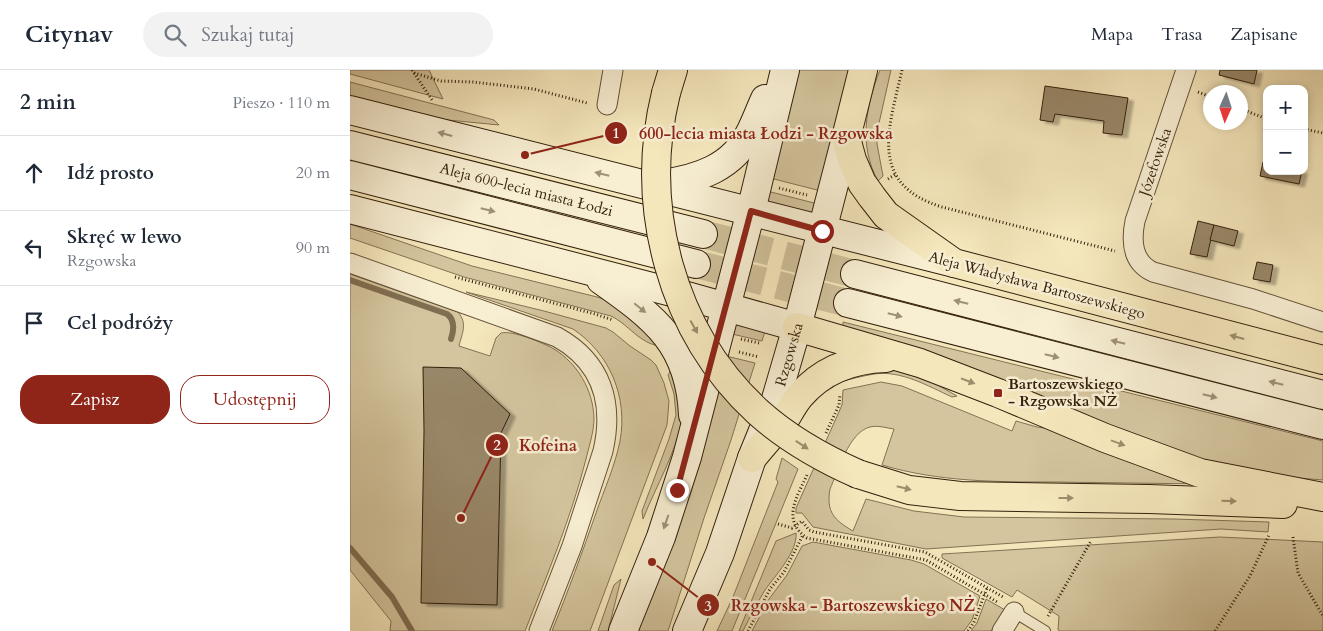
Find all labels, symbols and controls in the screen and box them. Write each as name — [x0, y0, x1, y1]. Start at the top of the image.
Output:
search box — [143, 12, 493, 57]
text: Citynav — [25, 18, 113, 51]
icon: search — [161, 21, 189, 49]
text: Szukaj tutaj — [201, 22, 294, 48]
text: Mapa — [1091, 22, 1133, 47]
text: Trasa — [1161, 22, 1203, 47]
text: Zapisane — [1231, 22, 1298, 47]
north arrow — [1203, 85, 1248, 130]
map controls — [1263, 85, 1308, 175]
button: + — [1263, 85, 1308, 130]
text: 2 min — [20, 88, 76, 117]
text: Pieszo · 110 m — [233, 92, 330, 114]
callout: 600-lecia miasta Łodzi - Rzgowska — [604, 118, 903, 149]
text: 1 — [612, 123, 620, 143]
text: 600-lecia miasta Łodzi - Rzgowska — [639, 123, 893, 145]
street label: Józefowska — [1133, 125, 1176, 201]
one-way arrow — [437, 130, 452, 138]
button: − — [1263, 130, 1308, 175]
street label: Aleja 600-lecia miasta Łodzi — [438, 158, 615, 221]
icon: ahead — [20, 159, 48, 187]
text: Idź prosto — [67, 160, 154, 186]
text: 20 m — [296, 162, 330, 184]
one-way arrow — [595, 170, 610, 178]
one-way arrow — [480, 206, 496, 214]
route start — [811, 220, 834, 243]
text: Skręć w lewo — [67, 224, 182, 250]
icon: left — [20, 234, 48, 262]
text: 90 m — [296, 237, 330, 259]
street label: Aleja Władysława Bartoszewskiego — [926, 246, 1148, 324]
text: Rzgowska — [67, 250, 137, 272]
one-way arrow — [954, 298, 969, 306]
one-way arrow — [633, 302, 646, 313]
icon: arrive — [20, 309, 48, 337]
text: Cel podróży — [67, 310, 173, 336]
one-way arrow — [887, 311, 902, 319]
one-way arrow — [689, 320, 698, 334]
street label: Rzgowska — [770, 320, 808, 389]
one-way arrow — [1229, 333, 1244, 341]
one-way arrow — [1111, 338, 1126, 346]
one-way arrow — [1045, 352, 1060, 360]
place label: Bartoszewskiego - Rzgowska NŻ — [1008, 374, 1124, 411]
button: Zapisz — [20, 375, 170, 424]
button: Udostępnij — [180, 375, 330, 424]
one-way arrow — [960, 378, 975, 385]
one-way arrow — [1268, 379, 1283, 387]
marker: Bartoszewskiego - Rzgowska NŻ — [992, 387, 1004, 399]
one-way arrow — [1202, 392, 1217, 400]
callout: Kofeina — [484, 430, 588, 461]
text: 2 — [493, 435, 501, 455]
text: Kofeina — [519, 435, 577, 457]
one-way arrow — [1111, 439, 1126, 447]
one-way arrow — [795, 440, 809, 450]
route end — [666, 479, 689, 502]
one-way arrow — [897, 484, 912, 492]
one-way arrow — [1058, 494, 1074, 502]
one-way arrow — [1221, 497, 1237, 505]
one-way arrow — [662, 515, 670, 530]
callout: Rzgowska - Bartoszewskiego NŻ — [696, 590, 985, 621]
text: Rzgowska - Bartoszewskiego NŻ — [731, 594, 975, 617]
text: 3 — [704, 596, 712, 616]

